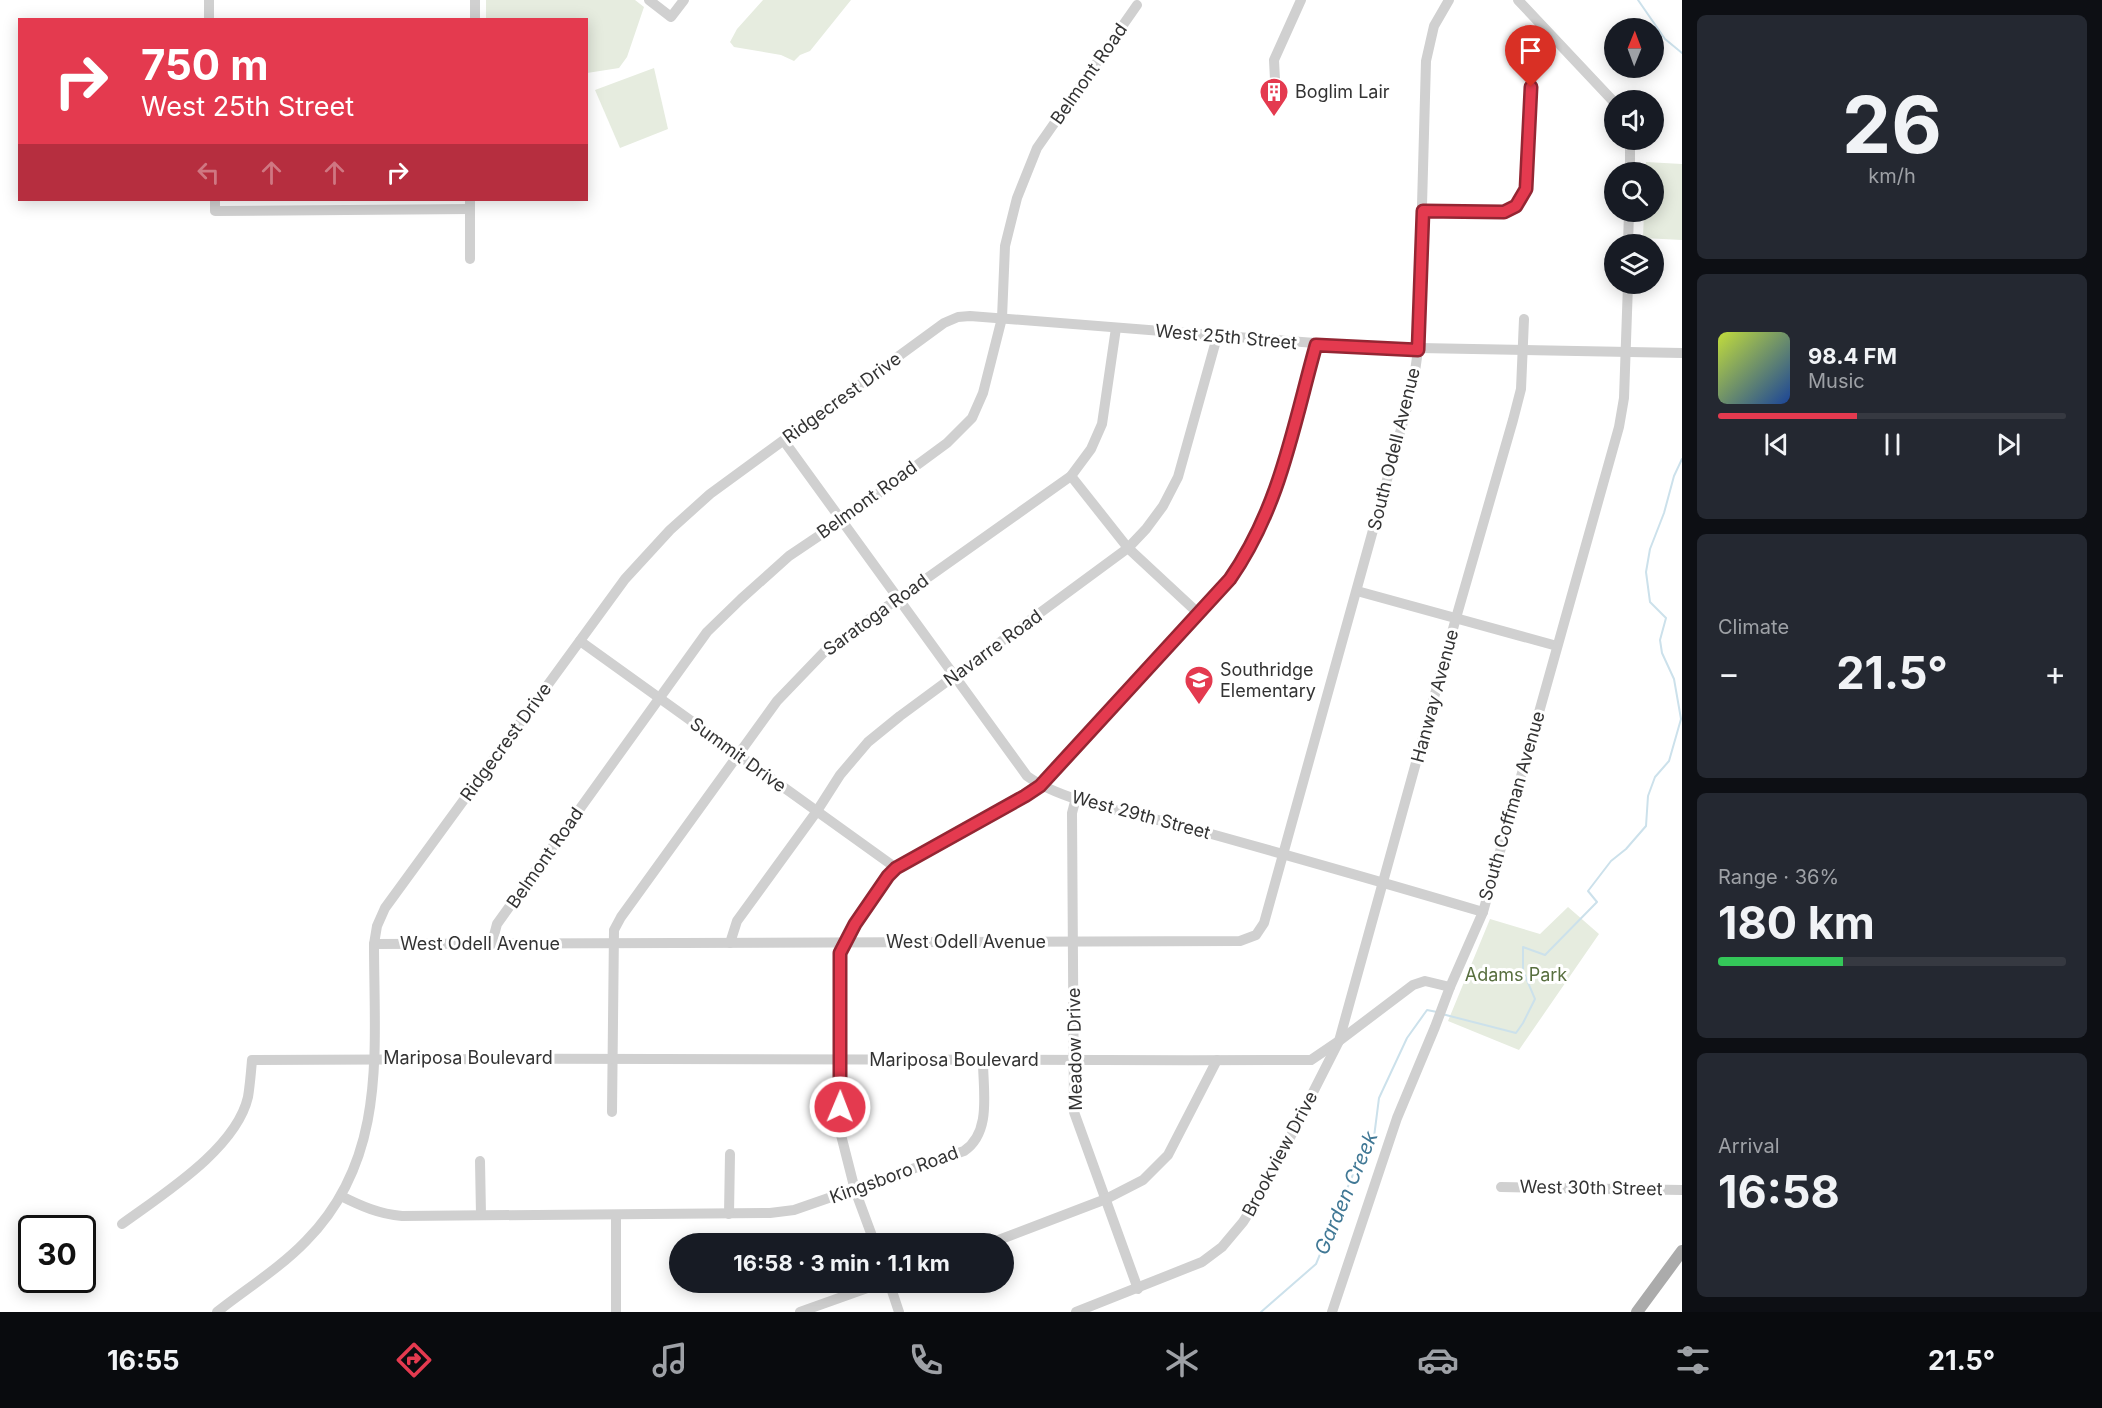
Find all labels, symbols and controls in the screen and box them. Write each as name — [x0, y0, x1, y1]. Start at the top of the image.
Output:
north arrow — [1604, 18, 1664, 78]
map controls — [1604, 18, 1664, 294]
street label: Belmont Road — [1046, 19, 1131, 128]
pin — [1505, 25, 1556, 87]
icon: arrive — [1514, 34, 1547, 67]
text: 750 m — [141, 39, 268, 90]
icon: right — [42, 42, 120, 120]
building icon: Boglim Lair — [1258, 76, 1290, 118]
text: 26 — [1842, 77, 1942, 172]
place label: Boglim Lair — [1295, 81, 1390, 102]
text: West 25th Street — [141, 90, 354, 123]
button: sound — [1604, 90, 1664, 150]
icon: left — [192, 156, 225, 189]
icon: ahead — [255, 156, 288, 189]
icon: ahead — [318, 156, 351, 189]
icon: right — [381, 156, 414, 189]
button: search — [1604, 162, 1664, 222]
text: km/h — [1868, 164, 1916, 188]
button: layers — [1604, 234, 1664, 294]
street label: West 25th Street — [1154, 320, 1298, 353]
text: 98.4 FM — [1808, 343, 1897, 369]
street label: Ridgecrest Drive — [779, 348, 905, 447]
street label: South Odell Avenue — [1363, 365, 1424, 532]
text: Music — [1808, 369, 1865, 393]
icon: previous — [1760, 428, 1793, 461]
icon: pause — [1876, 428, 1909, 461]
icon: next — [1992, 428, 2025, 461]
street label: Belmont Road — [813, 456, 921, 543]
street label: Saratoga Road — [819, 569, 932, 660]
street label: Navarre Road — [940, 605, 1046, 690]
text: Climate — [1718, 615, 1789, 639]
street label: Hanway Avenue — [1407, 627, 1462, 765]
text: 21.5° — [1836, 645, 1948, 700]
text: − — [1718, 653, 1740, 693]
text: + — [2044, 653, 2066, 693]
place label: Southridge Elementary — [1220, 659, 1316, 701]
school or university icon: Southridge Elementary — [1183, 664, 1215, 706]
street label: Ridgecrest Drive — [456, 679, 555, 805]
street label: South Coffman Avenue — [1474, 709, 1549, 903]
street label: Summit Drive — [686, 713, 790, 797]
street label: West 29th Street — [1070, 786, 1213, 843]
street label: Belmont Road — [502, 803, 587, 912]
text: Range · 36% — [1718, 865, 1839, 889]
text: 180 km — [1718, 895, 1875, 950]
street label: West Odell Avenue — [886, 931, 1046, 952]
street label: West Odell Avenue — [400, 933, 560, 954]
park label: Adams Park — [1465, 964, 1567, 985]
street label: Meadow Drive — [1063, 987, 1086, 1111]
street label: Mariposa Boulevard — [383, 1047, 553, 1068]
street label: Mariposa Boulevard — [869, 1049, 1039, 1070]
position arrow — [808, 1075, 872, 1139]
street label: Brookview Drive — [1238, 1088, 1321, 1220]
water label: Garden Creek — [1309, 1127, 1383, 1258]
text: Arrival — [1718, 1134, 1780, 1158]
street label: Kingsboro Road — [827, 1141, 961, 1208]
text: 16:58 — [1718, 1164, 1840, 1219]
street label: West 30th Street — [1519, 1176, 1663, 1199]
speed limit sign: 30 — [18, 1215, 96, 1293]
text: 16:58 · 3 min · 1.1 km — [733, 1250, 950, 1276]
icon: directions — [393, 1339, 435, 1381]
icon: music — [649, 1339, 691, 1381]
icon: phone — [905, 1339, 947, 1381]
icon: climate — [1161, 1339, 1203, 1381]
icon: car — [1417, 1339, 1459, 1381]
icon: filters — [1672, 1339, 1714, 1381]
text: 16:55 — [107, 1344, 180, 1377]
text: 21.5° — [1928, 1344, 1995, 1377]

